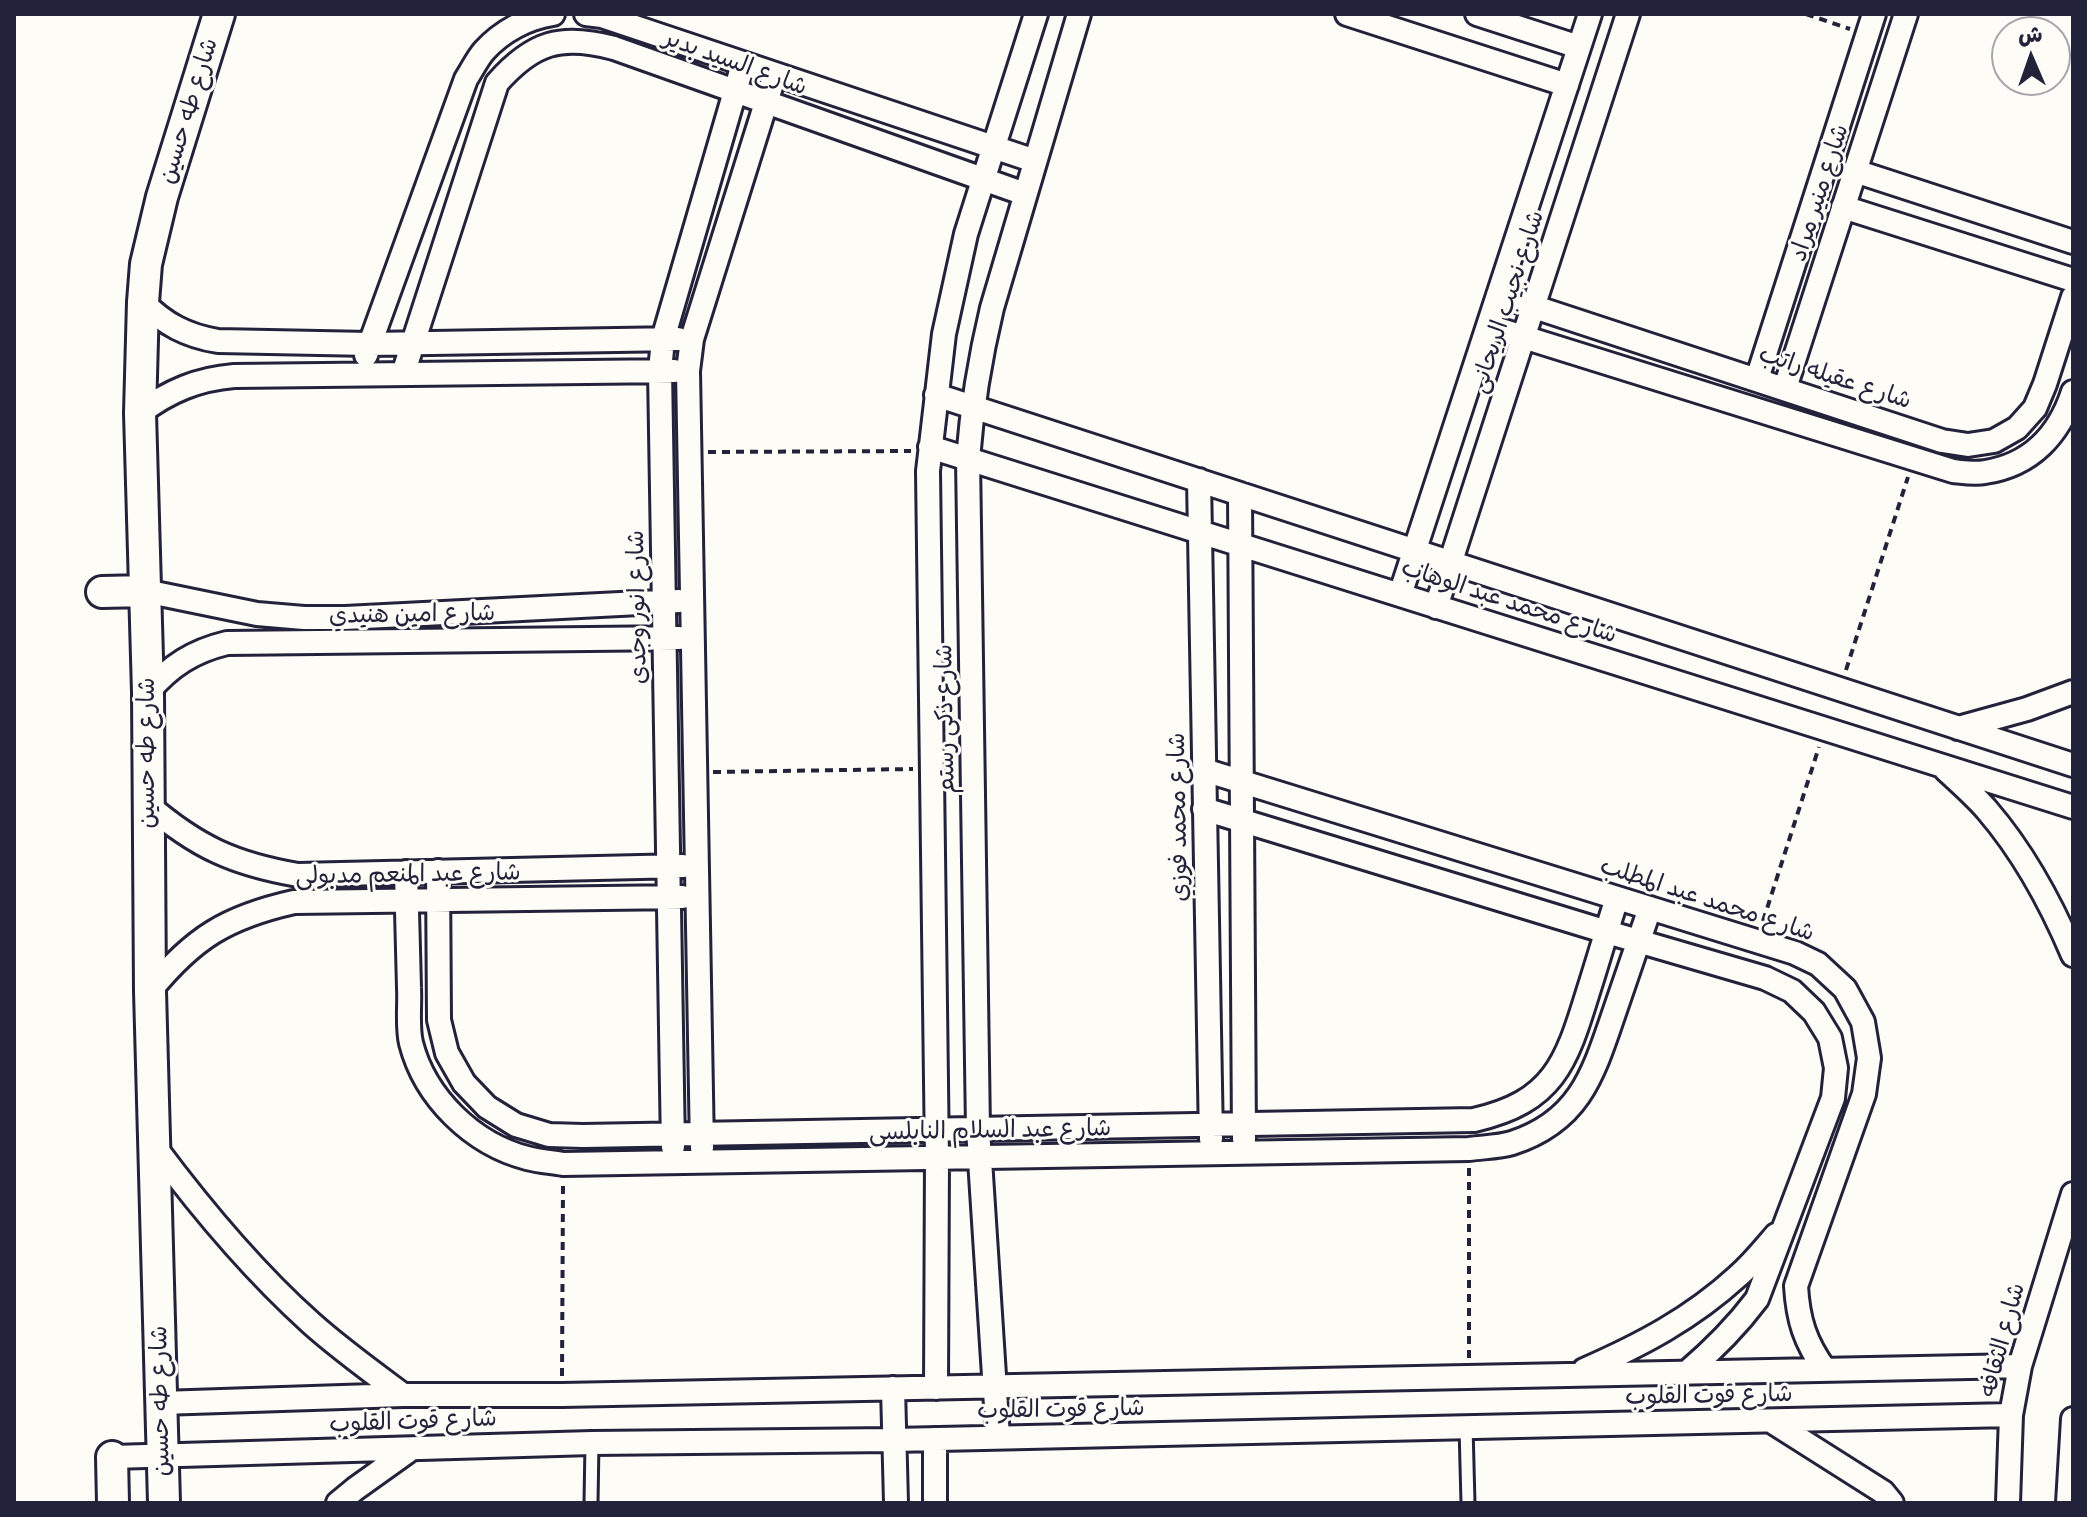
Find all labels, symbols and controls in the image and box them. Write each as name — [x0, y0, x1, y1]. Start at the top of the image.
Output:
north arrow — [1991, 16, 2071, 96]
text: ش — [2018, 19, 2043, 49]
street label: شارع السيد بدير — [659, 24, 811, 102]
street label: شارع طه حسين — [153, 35, 225, 187]
street label: شارع منير مراد — [1784, 121, 1856, 265]
street label: شارع نجيب الريحانى — [1465, 207, 1551, 397]
street label: شارع عقيله راتب — [1755, 340, 1915, 416]
street label: شارع انور وجدى — [622, 530, 654, 684]
street label: شارع محمد عبد الوهاب — [1398, 554, 1620, 650]
street label: شارع امين هنيدي — [329, 599, 495, 631]
street label: شارع ذكى رستم — [930, 644, 962, 794]
street label: شارع طه حسين — [134, 678, 162, 828]
street label: شارع محمد فوزي — [1163, 732, 1195, 902]
street label: شارع محمد عبد المطلب — [1596, 852, 1818, 948]
street label: شارع عبد المنعم مدبولى — [295, 859, 521, 891]
street label: شارع عبد السلام النابلسى — [869, 1114, 1111, 1148]
street label: شارع الثقافه — [1974, 1280, 2032, 1400]
street label: شارع طه حسين — [145, 1325, 177, 1477]
street label: شارع قوت القلوب — [1625, 1380, 1793, 1412]
street label: شارع قوت القلوب — [977, 1394, 1145, 1426]
street label: شارع قوت القلوب — [329, 1405, 497, 1439]

